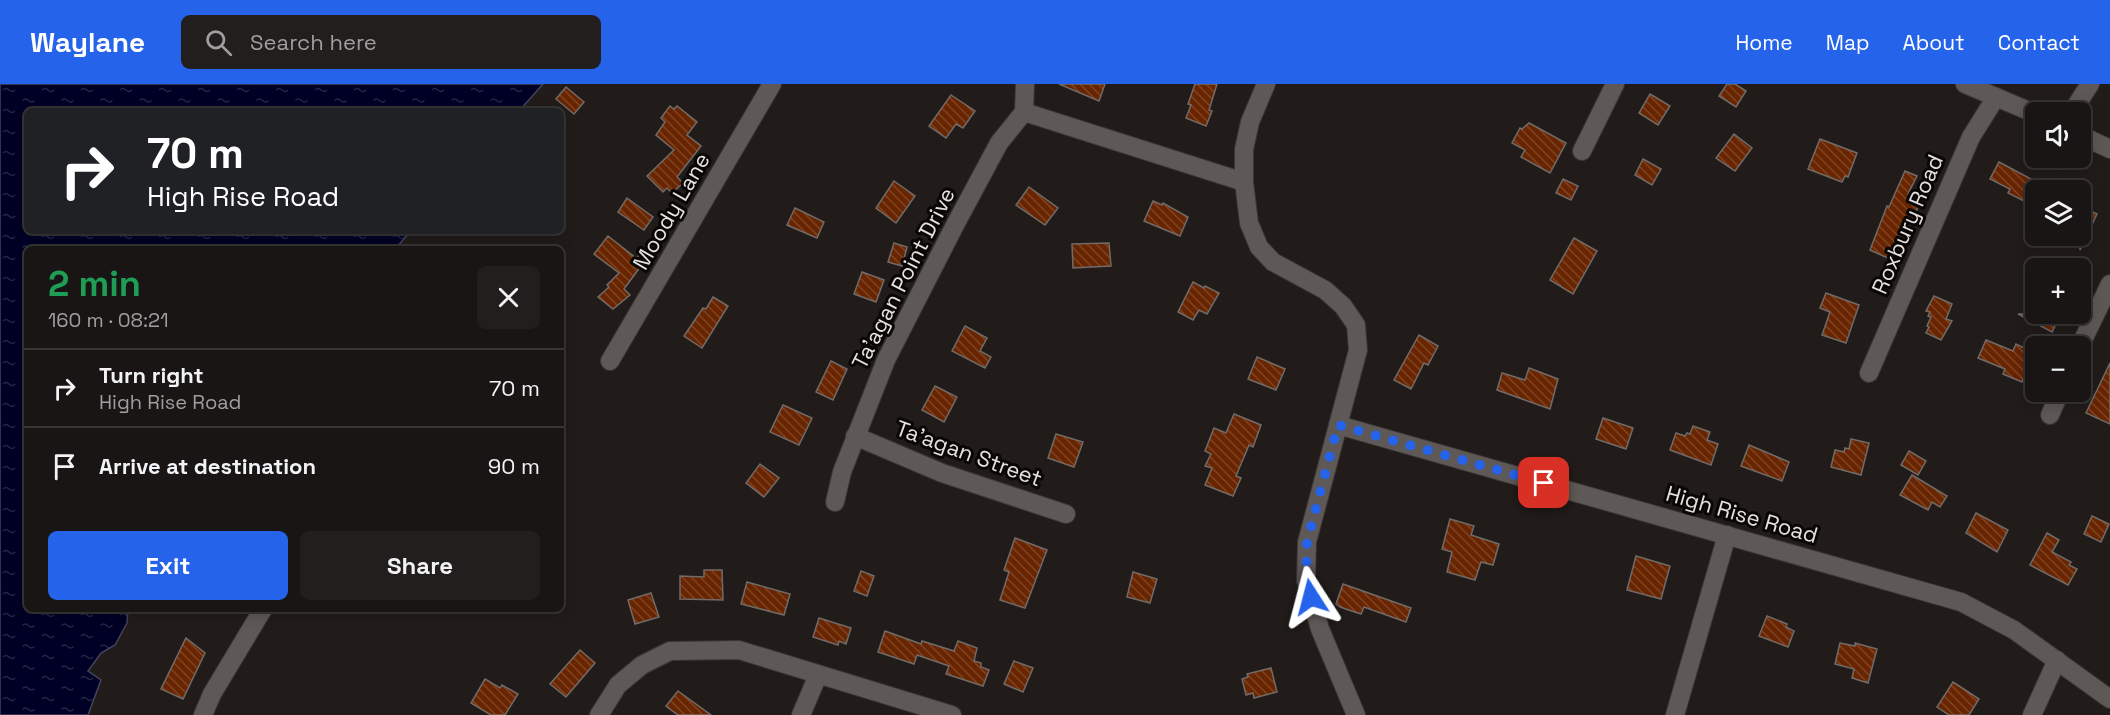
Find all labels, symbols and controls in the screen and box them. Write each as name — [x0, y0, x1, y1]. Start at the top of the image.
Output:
search box — [181, 15, 601, 69]
text: Waylane — [30, 24, 145, 60]
icon: search — [202, 26, 235, 59]
text: Search here — [250, 28, 377, 56]
text: Home — [1735, 29, 1793, 56]
text: Map — [1826, 29, 1870, 56]
text: About — [1903, 29, 1965, 56]
text: Contact — [1998, 29, 2080, 56]
map controls — [2025, 102, 2091, 402]
button: sound — [2025, 102, 2091, 168]
text: 70 m — [147, 127, 244, 180]
icon: right — [48, 132, 126, 210]
street label: Moody Lane — [626, 147, 716, 275]
street label: Roxbury Road — [1865, 150, 1949, 298]
text: High Rise Road — [147, 179, 339, 214]
button: layers — [2025, 180, 2091, 246]
street label: Ta'agan Point Drive — [845, 183, 961, 373]
button: + — [2025, 258, 2091, 324]
text: 2 min — [48, 261, 141, 307]
button: close — [477, 266, 540, 329]
text: 160 m · 08:21 — [48, 307, 169, 333]
button: − — [2025, 336, 2091, 402]
text: Turn right — [99, 361, 204, 389]
icon: right — [48, 372, 81, 405]
text: 70 m — [489, 374, 540, 402]
text: High Rise Road — [99, 389, 241, 415]
street label: Ta'agan Street — [892, 414, 1046, 492]
icon: arrive — [48, 450, 81, 483]
text: Arrive at destination — [99, 452, 316, 480]
text: 90 m — [488, 452, 540, 480]
pin — [1518, 457, 1569, 508]
icon: arrive — [1527, 466, 1560, 499]
street label: High Rise Road — [1663, 479, 1821, 549]
button: Exit — [48, 531, 288, 600]
button: Share — [300, 531, 540, 600]
position arrow — [1279, 565, 1343, 629]

